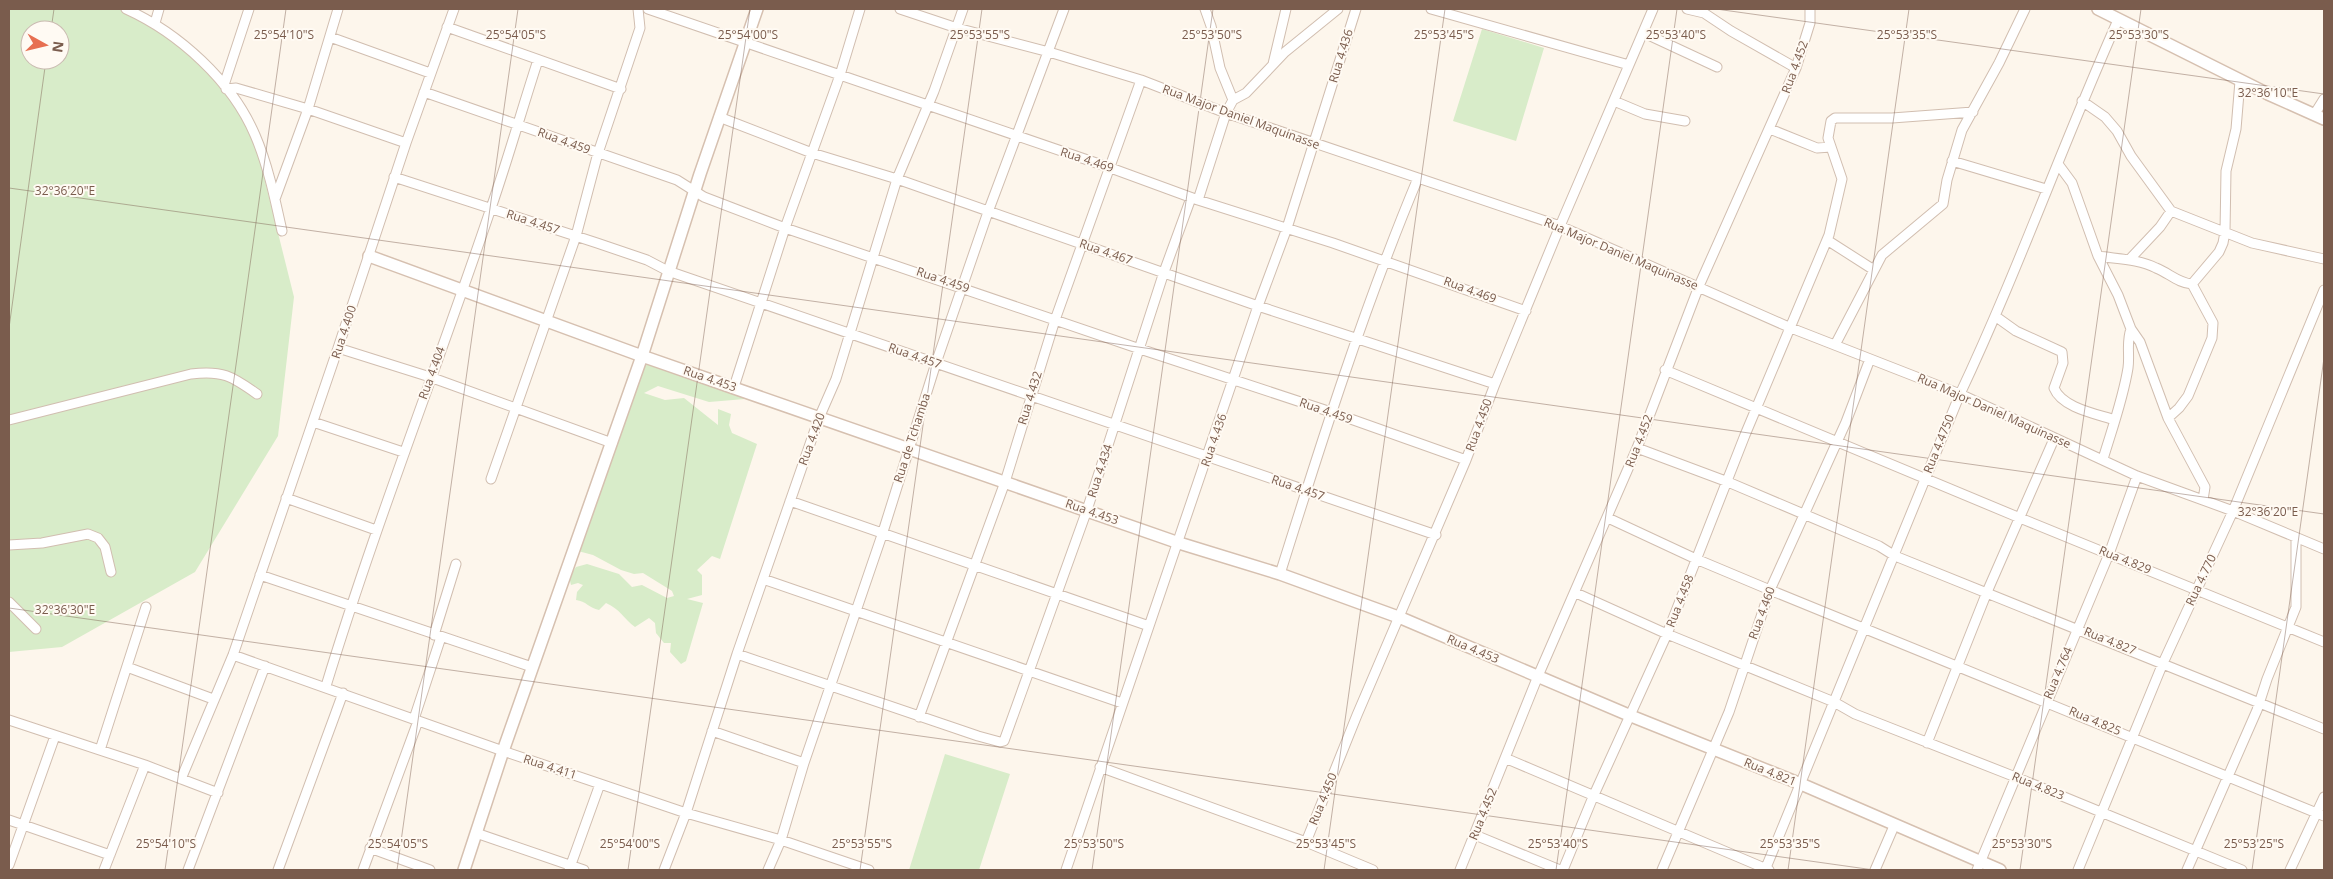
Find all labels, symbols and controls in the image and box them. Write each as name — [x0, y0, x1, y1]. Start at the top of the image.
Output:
north arrow — [20, 20, 70, 70]
text: 25°54'10"S — [254, 26, 314, 43]
text: 25°54'05"S — [486, 26, 546, 43]
text: 25°54'00"S — [718, 26, 778, 43]
text: 25°53'55"S — [950, 26, 1010, 43]
text: 25°53'50"S — [1182, 26, 1242, 43]
text: 25°53'45"S — [1414, 26, 1474, 43]
text: 25°53'40"S — [1646, 26, 1706, 43]
text: 25°53'35"S — [1877, 26, 1937, 43]
text: 25°53'30"S — [2109, 26, 2169, 43]
street label: Rua 4.436 — [1324, 27, 1357, 85]
street label: Rua 4.452 — [1777, 38, 1812, 96]
text: N — [48, 40, 69, 54]
street label: Rua Major Daniel Maquinasse — [1160, 80, 1322, 153]
text: 32°36'10"E — [2238, 84, 2298, 101]
street label: Rua 4.459 — [535, 123, 593, 158]
street label: Rua 4.469 — [1058, 143, 1116, 176]
text: 32°36'20"E — [35, 182, 95, 199]
street label: Rua 4.457 — [504, 205, 562, 238]
street label: Rua Major Daniel Maquinasse — [1541, 213, 1701, 294]
street label: Rua 4.467 — [1077, 235, 1135, 269]
street label: Rua 4.459 — [914, 263, 972, 297]
street label: Rua 4.469 — [1441, 272, 1499, 307]
street label: Rua 4.400 — [327, 303, 360, 361]
street label: Rua 4.457 — [886, 339, 944, 373]
street label: Rua 4.404 — [414, 344, 449, 402]
street label: Rua 4.453 — [681, 362, 739, 396]
street label: Rua 4.432 — [1013, 369, 1046, 427]
street label: Rua Major Daniel Maquinasse — [1915, 369, 2074, 452]
street label: Rua de Tchamba — [889, 391, 934, 485]
street label: Rua 4.459 — [1297, 394, 1355, 428]
street label: Rua 4.450 — [1461, 396, 1496, 454]
street label: Rua 4.420 — [794, 410, 829, 468]
street label: Rua 4.436 — [1197, 411, 1231, 469]
street label: Rua 4.452 — [1621, 412, 1656, 470]
street label: Rua 4.4750 — [1919, 412, 1958, 476]
street label: Rua 4.434 — [1083, 442, 1116, 500]
street label: Rua 4.457 — [1269, 471, 1327, 505]
street label: Rua 4.453 — [1063, 495, 1121, 529]
text: 32°36'20"E — [2238, 503, 2298, 520]
street label: Rua 4.829 — [2096, 541, 2154, 578]
street label: Rua 4.770 — [2181, 551, 2220, 608]
street label: Rua 4.458 — [1662, 572, 1697, 630]
street label: Rua 4.460 — [1744, 584, 1779, 642]
text: 32°36'30"E — [35, 601, 95, 618]
street label: Rua 4.827 — [2081, 622, 2139, 659]
street label: Rua 4.453 — [1444, 630, 1502, 667]
street label: Rua 4.764 — [2039, 644, 2076, 702]
street label: Rua 4.825 — [2066, 702, 2124, 739]
street label: Rua 4.411 — [521, 750, 579, 783]
street label: Rua 4.821 — [1741, 753, 1799, 790]
street label: Rua 4.823 — [2009, 767, 2067, 804]
street label: Rua 4.450 — [1304, 770, 1341, 828]
street label: Rua 4.452 — [1464, 785, 1501, 843]
text: 25°54'10"S — [136, 835, 196, 852]
text: 25°54'05"S — [368, 835, 428, 852]
text: 25°54'00"S — [600, 835, 660, 852]
text: 25°53'55"S — [832, 835, 892, 852]
text: 25°53'50"S — [1064, 835, 1124, 852]
text: 25°53'45"S — [1296, 835, 1356, 852]
text: 25°53'40"S — [1528, 835, 1588, 852]
text: 25°53'35"S — [1760, 835, 1820, 852]
text: 25°53'30"S — [1992, 835, 2052, 852]
text: 25°53'25"S — [2224, 835, 2284, 852]

